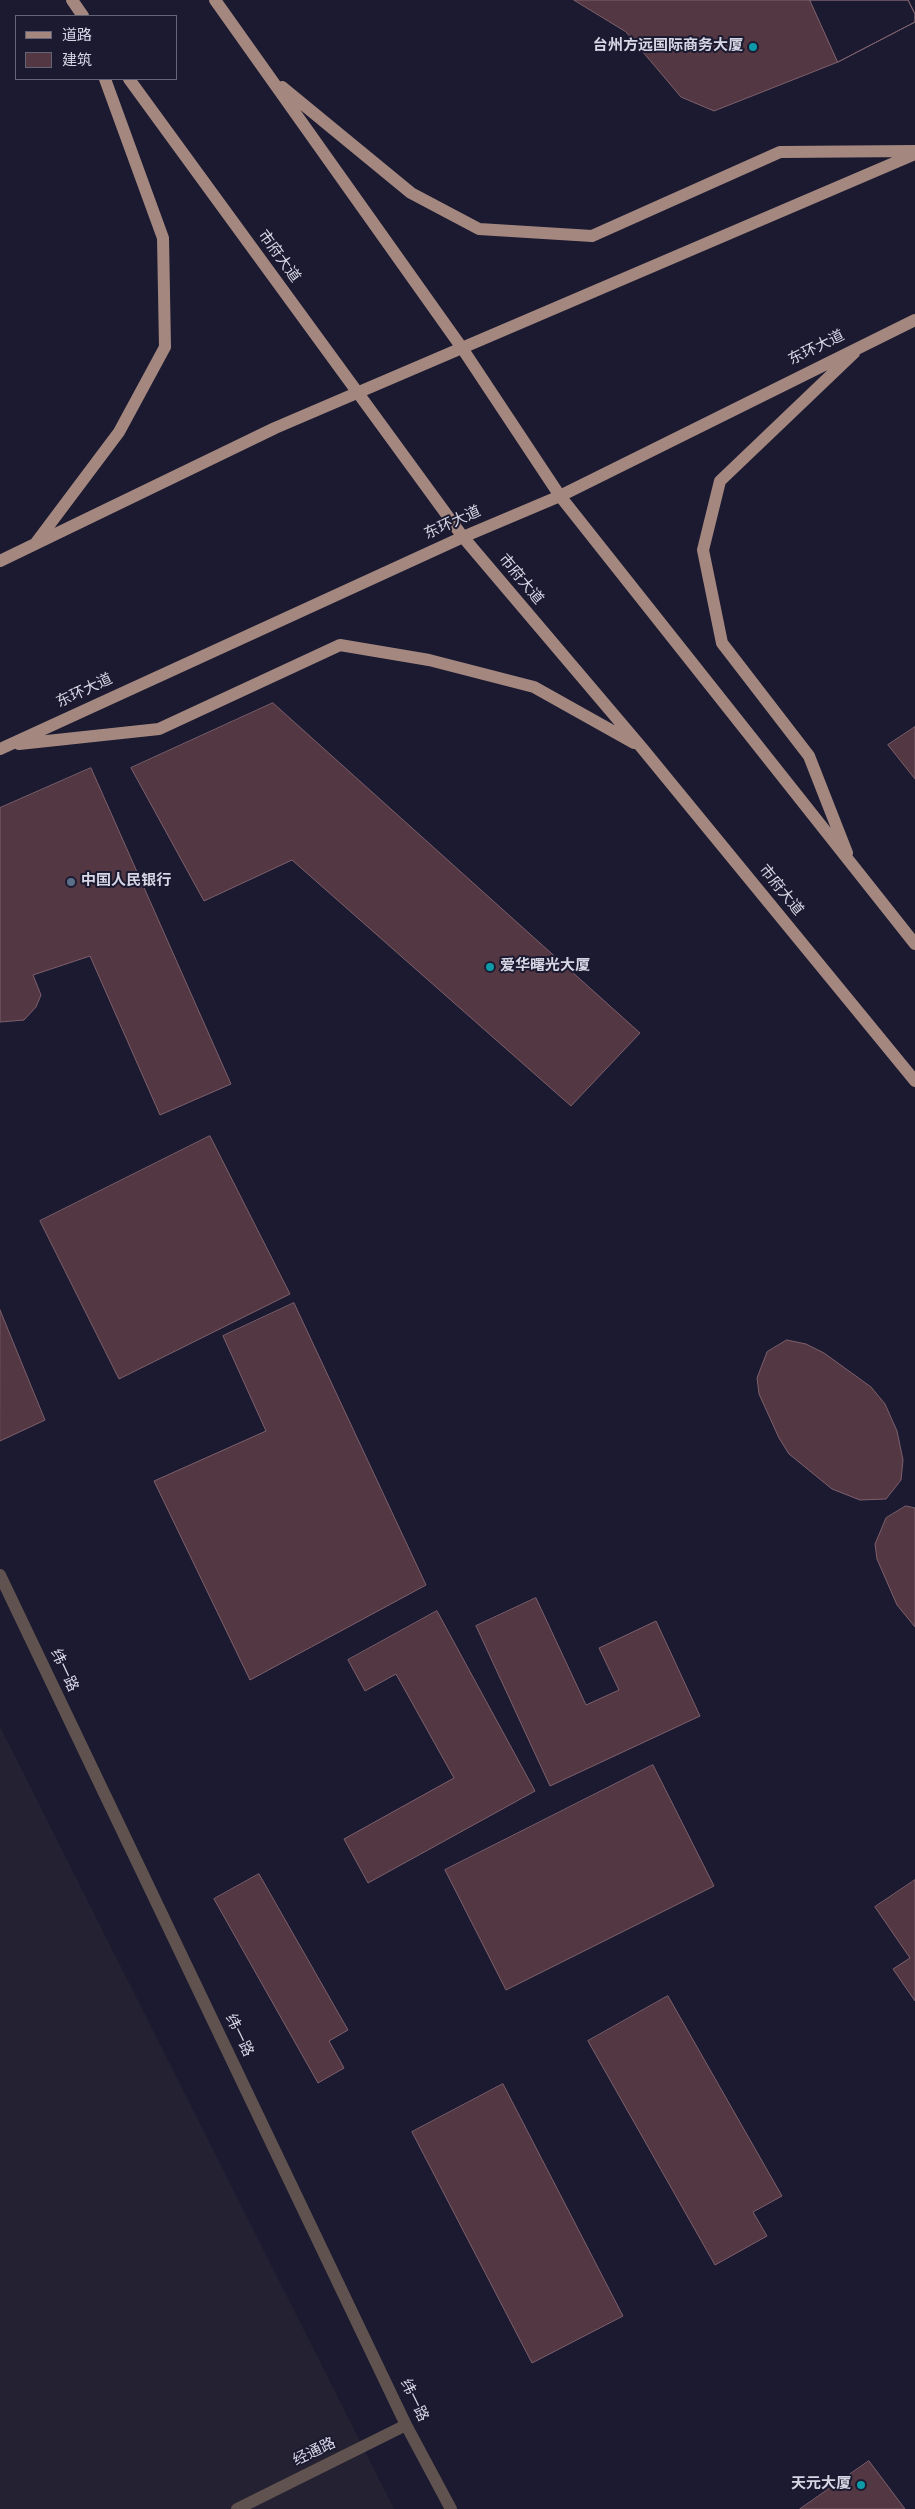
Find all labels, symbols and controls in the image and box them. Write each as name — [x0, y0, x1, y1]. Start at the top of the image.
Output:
legend — [15, 15, 178, 80]
text: 道路 — [62, 27, 92, 46]
place label: 台州方远国际商务大厦 — [593, 38, 743, 56]
marker: 台州方远国际商务大厦 — [747, 41, 759, 53]
text: 建筑 — [62, 52, 92, 71]
street label: 市府大道 — [253, 227, 303, 287]
street label: 东环大道 — [786, 328, 848, 370]
street label: 东环大道 — [422, 504, 484, 544]
street label: 市府大道 — [494, 551, 546, 609]
street label: 东环大道 — [54, 671, 116, 713]
street label: 市府大道 — [754, 862, 806, 920]
place label: 中国人民银行 — [81, 873, 171, 891]
marker: 中国人民银行 — [65, 876, 77, 888]
place label: 爱华·曙光大厦 — [500, 958, 590, 976]
marker: 爱华·曙光大厦 — [484, 961, 496, 973]
street label: 纬一路 — [45, 1647, 81, 1695]
street label: 纬一路 — [220, 2012, 256, 2060]
street label: 纬一路 — [395, 2377, 431, 2425]
street label: 经通路 — [291, 2435, 339, 2471]
place label: 天元大厦 — [791, 2476, 851, 2494]
marker: 天元大厦 — [855, 2479, 867, 2491]

